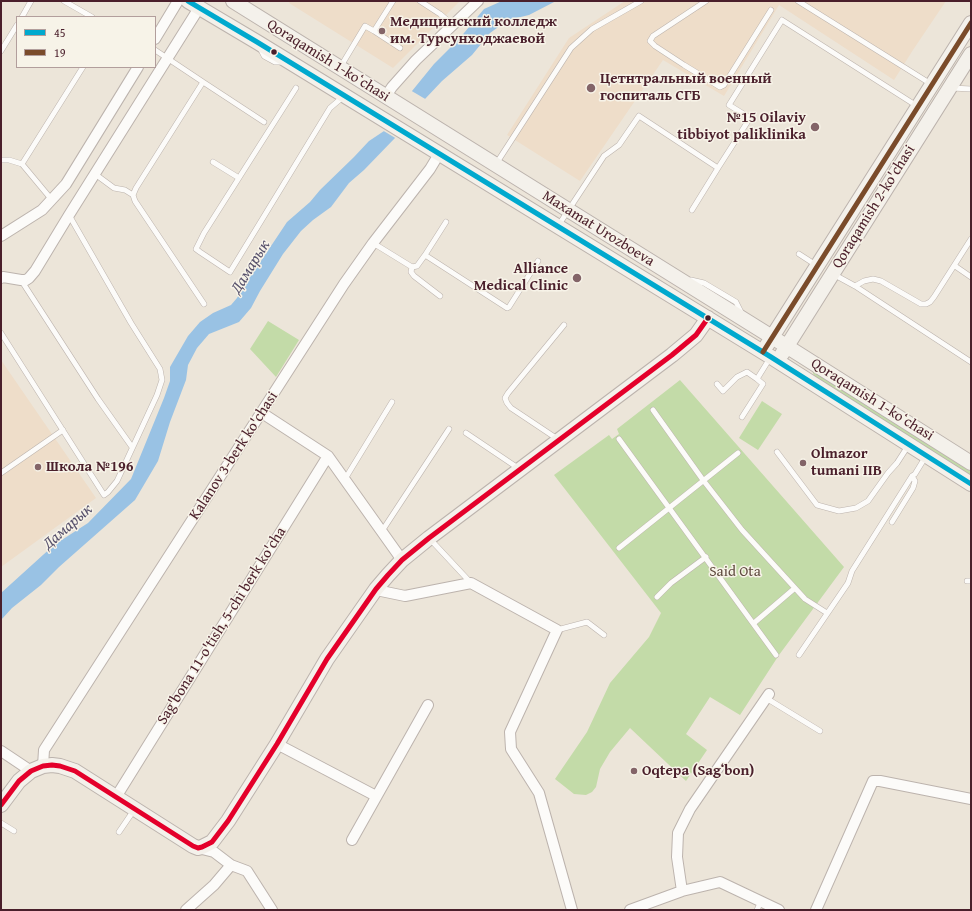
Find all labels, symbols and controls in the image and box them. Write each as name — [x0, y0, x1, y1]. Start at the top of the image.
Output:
place label: Медицинский колледж им. Турсунходжаевой — [390, 13, 557, 48]
legend — [16, 16, 156, 68]
street label: Qoraqamish 1-koʻchasi — [263, 16, 393, 106]
text: 45 — [54, 24, 66, 41]
marker: Медицинский колледж им. Турсунходжаевой — [377, 26, 387, 36]
text: 19 — [54, 44, 66, 61]
unlabelled marker — [269, 47, 279, 57]
place label: Цетнтральный военный госпиталь СГБ — [600, 70, 772, 105]
marker: Цетнтральный военный госпиталь СГБ — [585, 82, 597, 94]
place label: №15 Oilaviy tibbiyot paliklinika — [677, 109, 806, 144]
marker: №15 Oilaviy tibbiyot paliklinika — [809, 121, 821, 133]
street label: Qoraqamish 2-ko'chasi — [829, 142, 919, 272]
street label: Maxamat Urozboeva — [539, 187, 657, 271]
water label: Дамарык — [227, 237, 275, 297]
place label: Alliance Medical Clinic — [474, 260, 568, 295]
marker: Alliance Medical Clinic — [571, 272, 583, 284]
unlabelled marker — [703, 313, 713, 323]
street label: Qoraqamish 1-koʻchasi — [807, 355, 937, 445]
street label: Kalanov 3-berk ko'chasi — [186, 389, 282, 523]
place label: Olmazor tumani IIB — [811, 445, 882, 480]
place label: Школа №196 — [46, 458, 133, 476]
marker: Olmazor tumani IIB — [798, 458, 808, 468]
marker: Школа №196 — [33, 462, 43, 472]
water label: Дамарык — [39, 500, 97, 554]
street label: Sag'bona 11-o'tish, 5-chi berk ko'cha — [154, 524, 290, 728]
park label: Said Ota — [709, 563, 761, 581]
place label: Oqtepa (Sagʻbon) — [642, 762, 754, 780]
marker: Oqtepa (Sagʻbon) — [629, 766, 639, 776]

